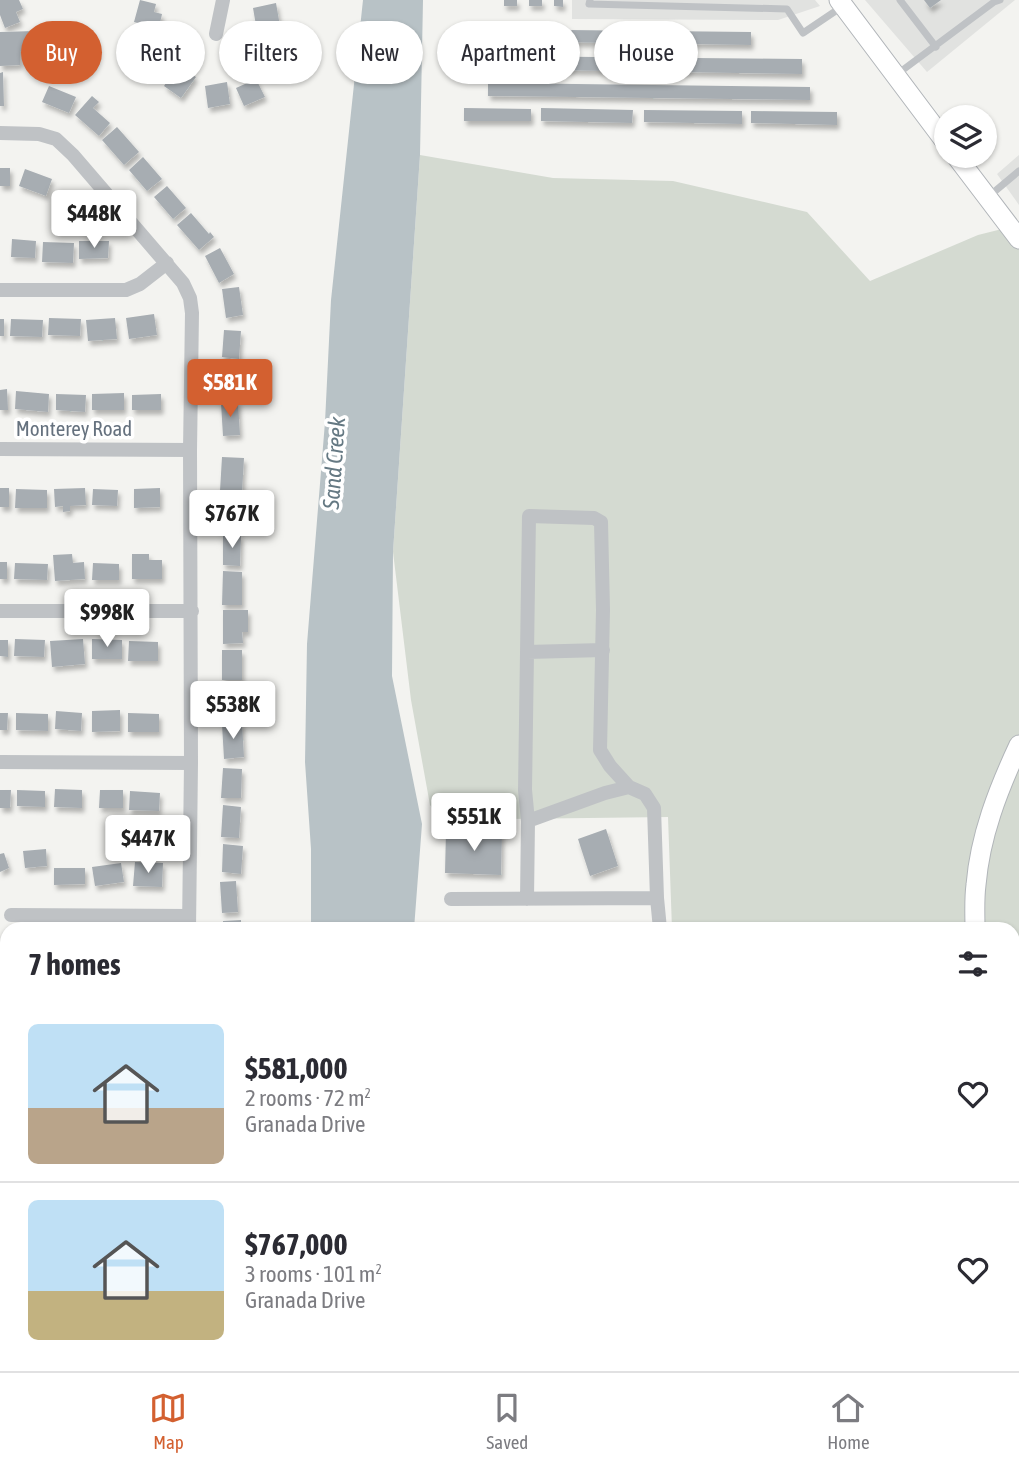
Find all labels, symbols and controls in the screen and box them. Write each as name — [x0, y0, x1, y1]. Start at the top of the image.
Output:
chip: Buy — [21, 21, 102, 84]
chip: Rent — [116, 21, 205, 84]
chip: Filters — [219, 21, 322, 84]
chip: New — [336, 21, 423, 84]
chip: Apartment — [437, 21, 580, 84]
chip: House — [594, 21, 698, 84]
map controls — [934, 105, 997, 168]
button: layers — [934, 105, 997, 168]
pin: $448K — [45, 190, 143, 250]
text: $448K — [67, 200, 121, 226]
pin: $581K — [181, 360, 279, 419]
text: $581K — [203, 369, 257, 395]
water label: Sand Creek — [318, 415, 350, 511]
street label: Monterey Road — [16, 416, 132, 440]
pin: $767K — [183, 490, 281, 550]
text: $767K — [205, 500, 259, 526]
pin: $998K — [58, 590, 156, 649]
text: $998K — [80, 599, 134, 625]
pin: $538K — [184, 682, 282, 741]
text: $538K — [206, 691, 260, 717]
pin: $551K — [425, 794, 523, 853]
text: $551K — [447, 803, 501, 829]
pin: $447K — [99, 816, 197, 875]
text: $447K — [121, 825, 175, 851]
icon: filters — [954, 945, 992, 983]
text: 7 homes — [28, 947, 121, 981]
text: $581,000 — [245, 1051, 348, 1085]
icon: home — [84, 1052, 168, 1136]
icon: heart — [954, 1075, 992, 1113]
text: 2 rooms · 72 m² — [245, 1085, 371, 1111]
text: Granada Drive — [245, 1111, 365, 1137]
text: $767,000 — [245, 1227, 348, 1261]
icon: home — [84, 1228, 168, 1312]
icon: heart — [954, 1251, 992, 1289]
text: 3 rooms · 101 m² — [245, 1261, 382, 1287]
text: Granada Drive — [245, 1287, 365, 1313]
tab: Map — [149, 1389, 187, 1453]
tab: Saved — [486, 1389, 528, 1453]
tab: Home — [827, 1389, 870, 1453]

